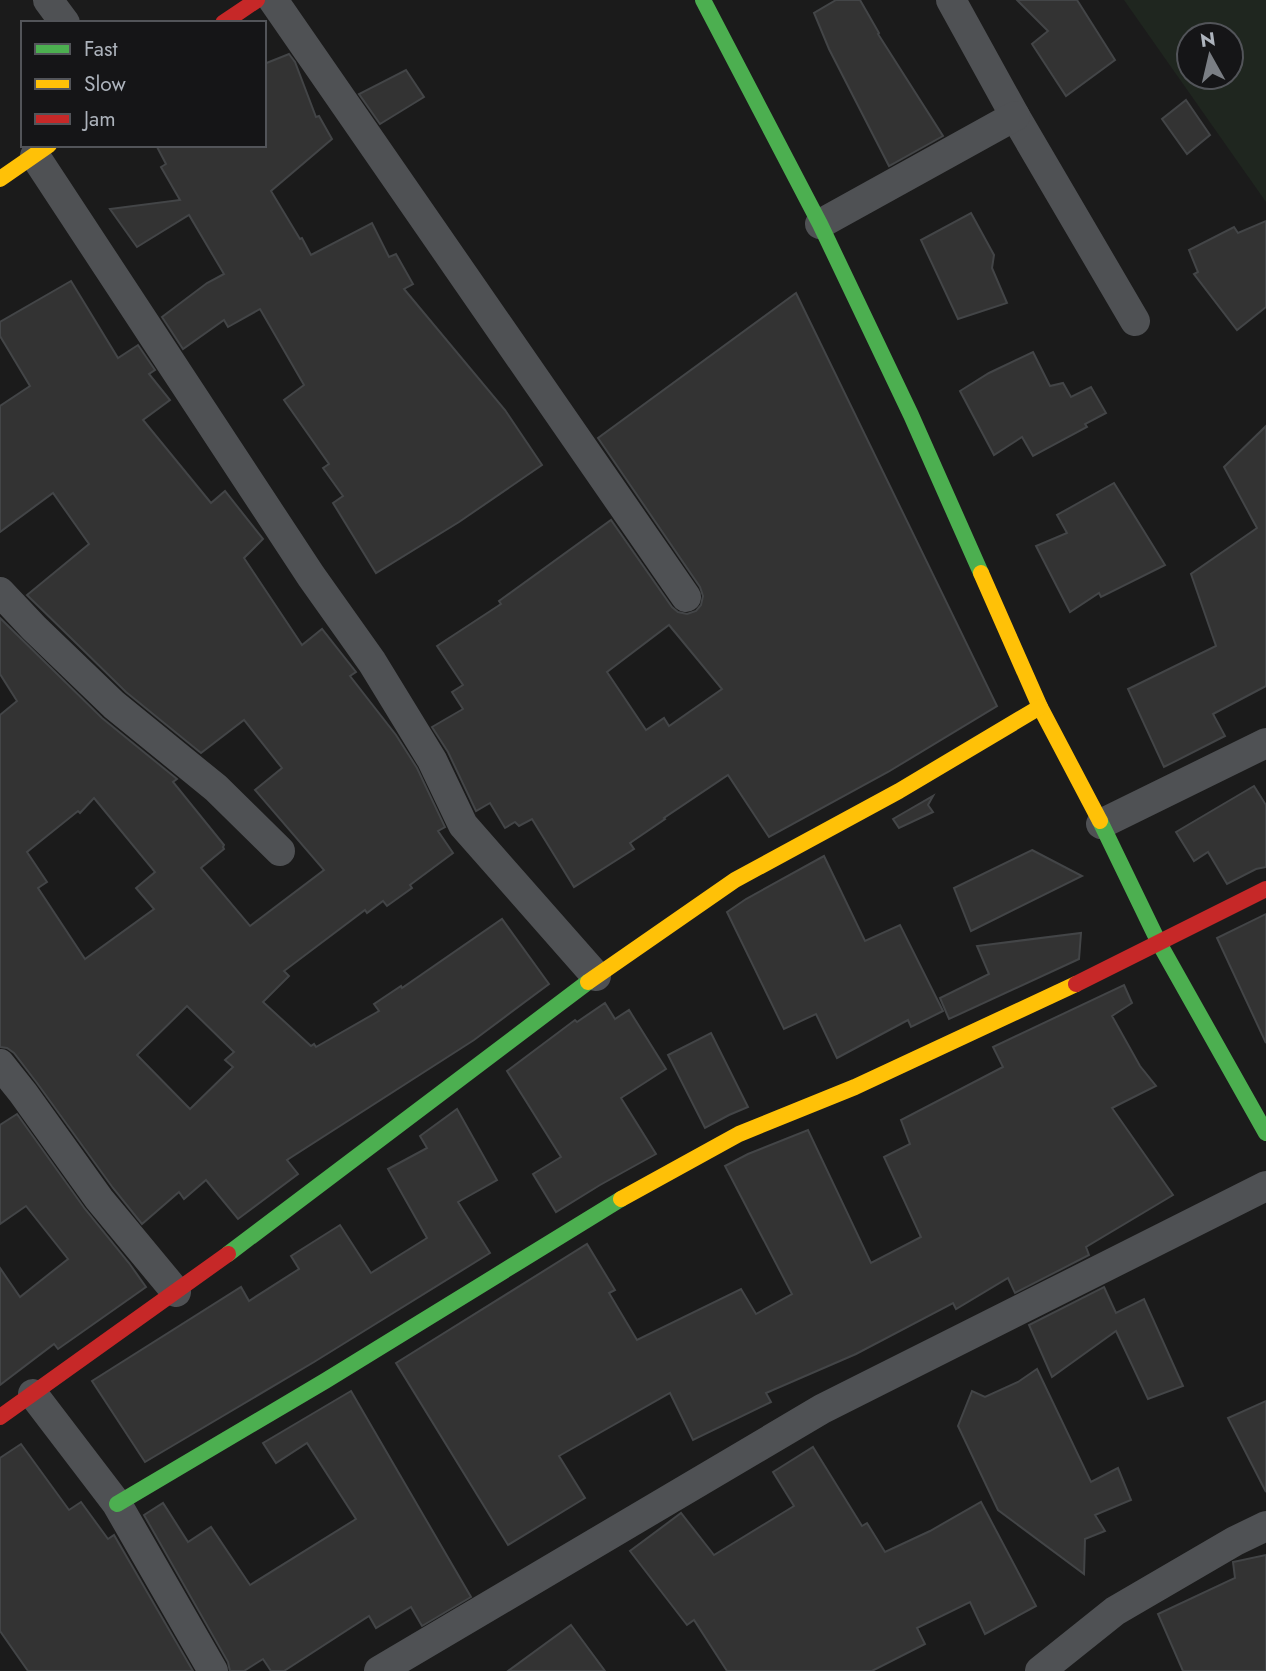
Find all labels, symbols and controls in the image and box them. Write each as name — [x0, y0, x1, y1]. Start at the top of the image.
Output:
legend — [21, 21, 266, 147]
north arrow — [1175, 21, 1245, 91]
text: N — [1198, 25, 1217, 54]
text: Fast — [84, 34, 117, 64]
text: Slow — [84, 69, 126, 99]
text: Jam — [81, 104, 116, 134]

